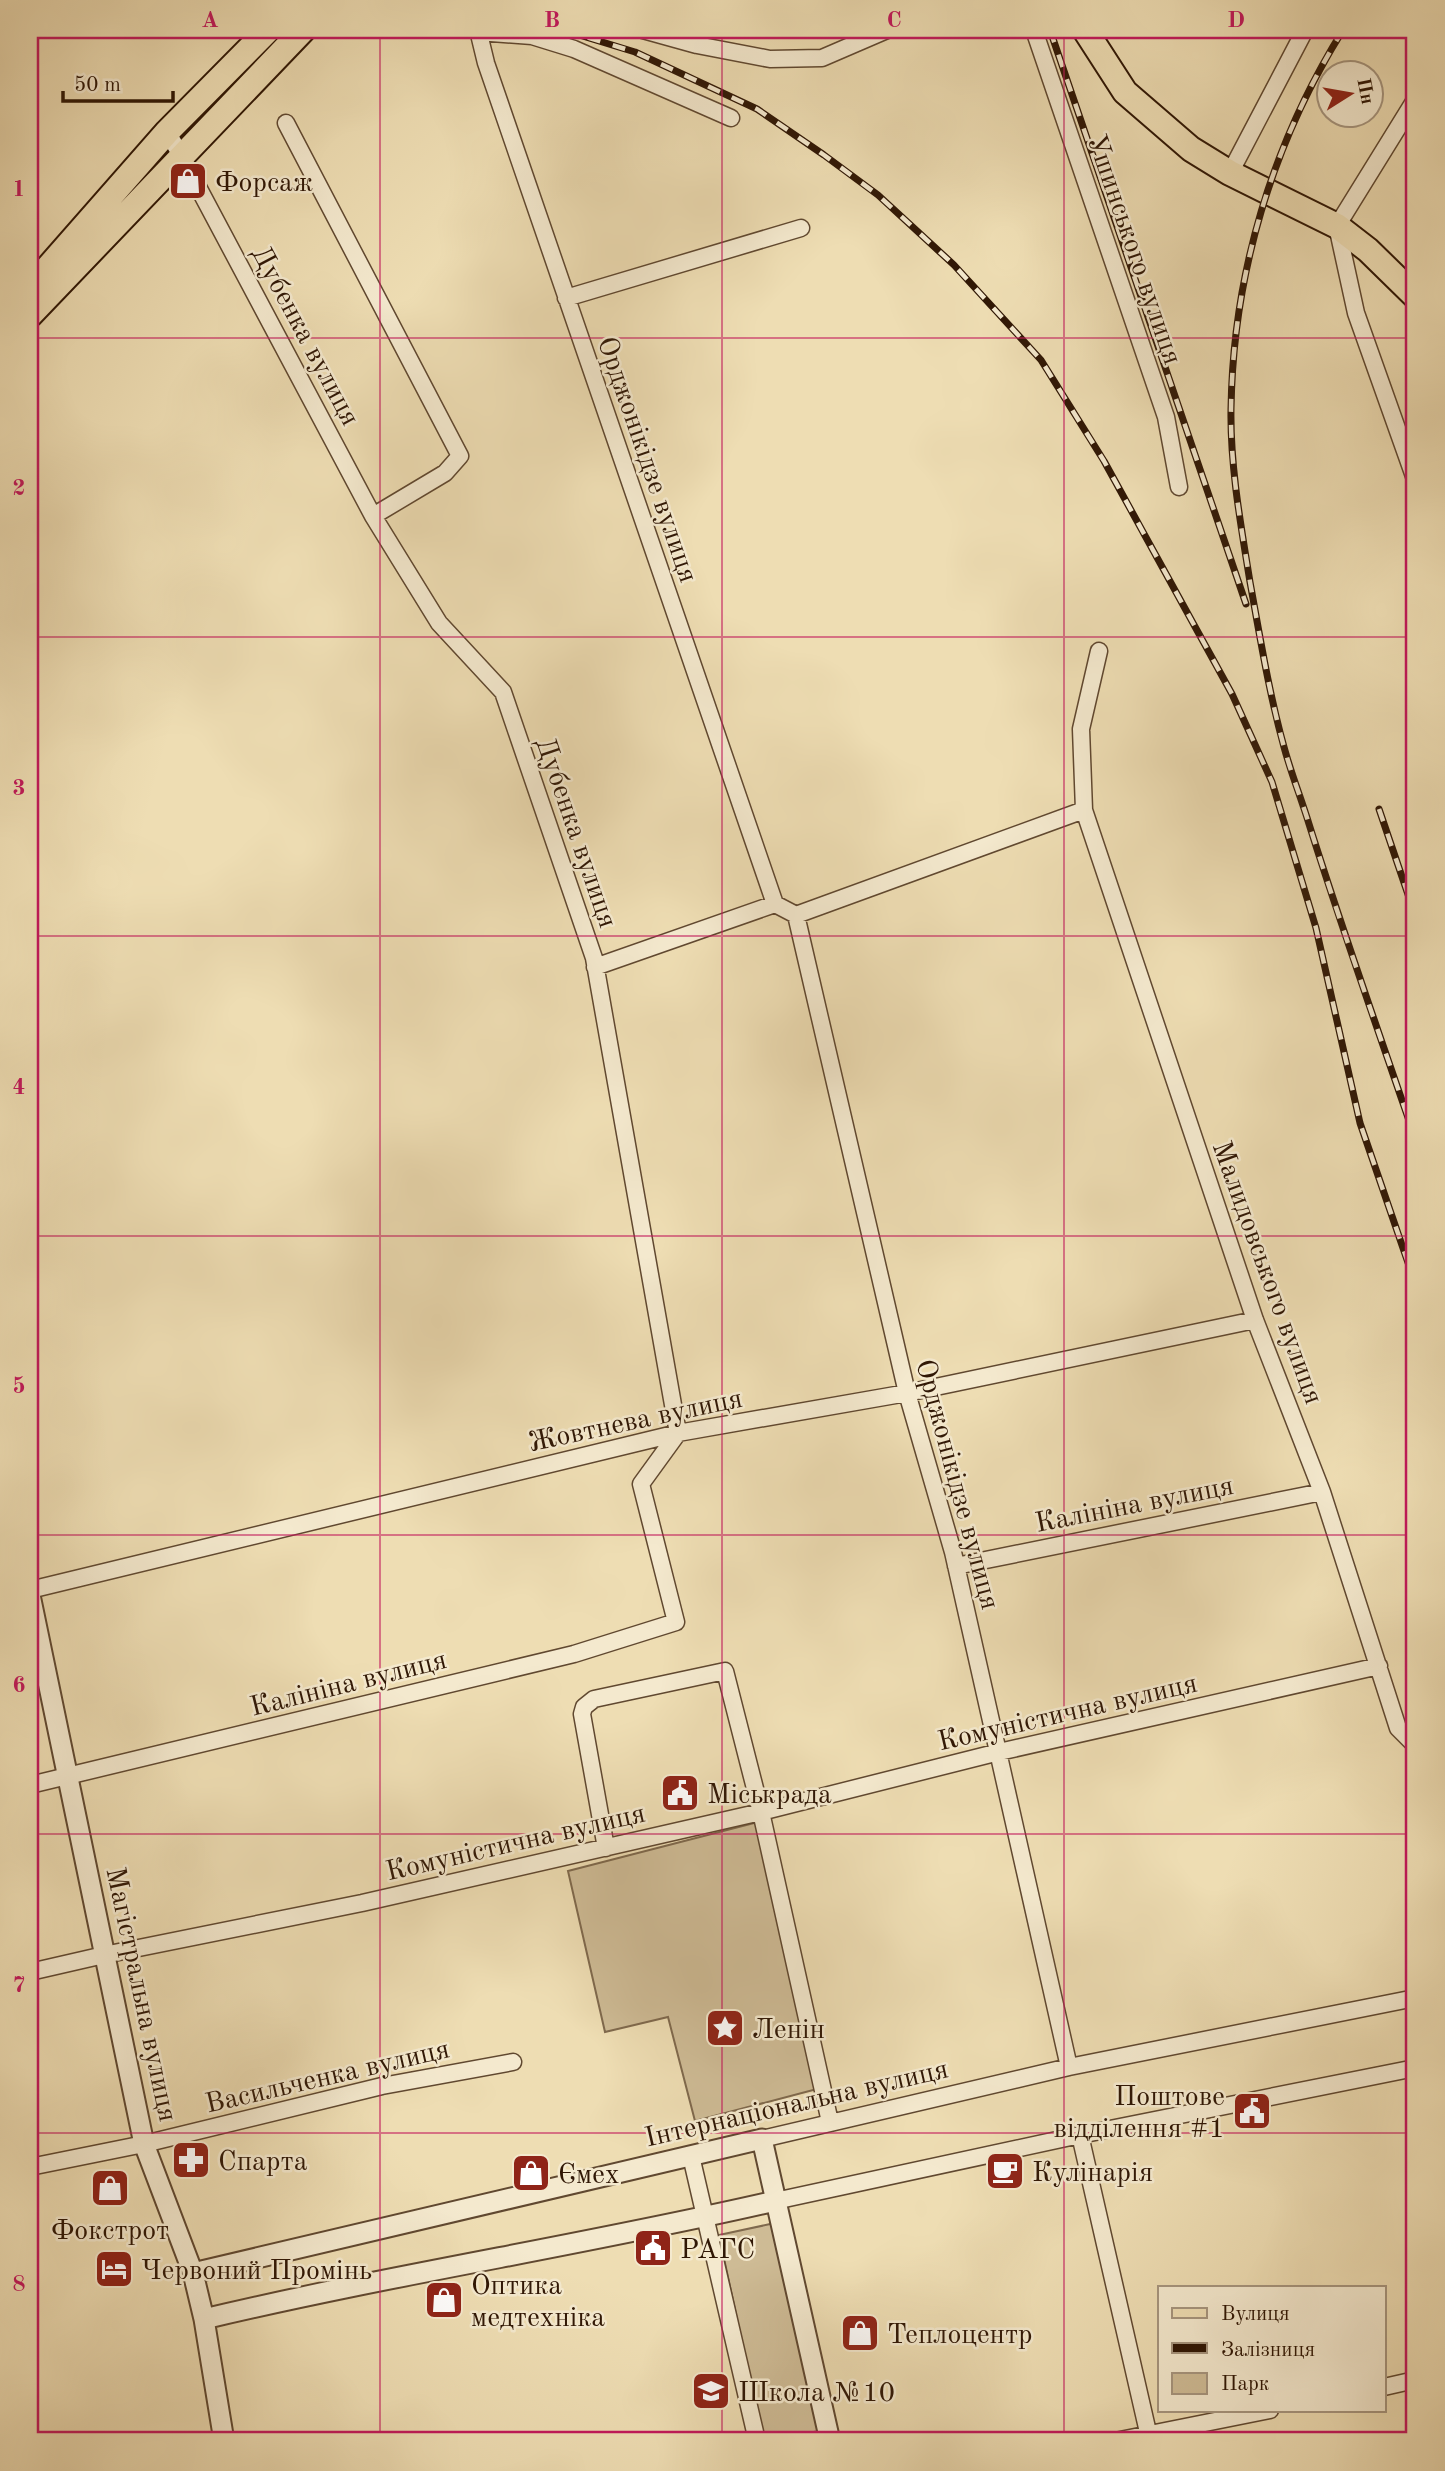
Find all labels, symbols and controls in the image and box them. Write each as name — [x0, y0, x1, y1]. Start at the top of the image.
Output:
text: A — [201, 9, 219, 32]
text: B — [544, 9, 560, 32]
text: C — [886, 9, 902, 32]
text: D — [1227, 9, 1245, 32]
scale bar — [63, 60, 173, 104]
north arrow — [1316, 60, 1386, 130]
text: 50 m — [74, 75, 121, 96]
text: Пн — [1352, 77, 1376, 106]
street label: Ушинського вулиця — [1081, 132, 1186, 368]
shop icon: Форсаж — [167, 160, 209, 202]
place label: Форсаж — [215, 170, 313, 198]
text: 1 — [12, 178, 26, 201]
street label: Дубенка вулиця — [245, 242, 363, 431]
street label: Орджонікідзе вулиця — [591, 333, 701, 586]
text: 2 — [12, 477, 26, 500]
street label: Дубенка вулиця — [529, 734, 621, 932]
text: 3 — [12, 777, 26, 800]
text: 4 — [12, 1076, 26, 1099]
street label: Малидовського вулиця — [1206, 1138, 1327, 1408]
street label: Орджонікідзе вулиця — [909, 1357, 1003, 1613]
text: 5 — [12, 1375, 26, 1398]
street label: Жовтнева вулиця — [526, 1386, 745, 1458]
street label: Калініна вулиця — [1033, 1473, 1236, 1539]
street label: Калініна вулиця — [248, 1647, 450, 1723]
street label: Комуністична вулиця — [935, 1670, 1200, 1757]
text: 6 — [12, 1674, 26, 1697]
public building icon: Міськрада — [659, 1772, 701, 1814]
place label: Міськрада — [707, 1782, 832, 1810]
street label: Комуністична вулиця — [383, 1800, 648, 1887]
street label: Магістральна вулиця — [99, 1865, 181, 2124]
text: 7 — [12, 1974, 26, 1997]
place icon: Ленін — [704, 2007, 746, 2049]
place label: Ленін — [752, 2017, 825, 2045]
street label: Васильченка вулиця — [203, 2036, 453, 2120]
street label: Інтернаціональна вулиця — [642, 2056, 951, 2154]
place label: Поштове відділення #1 — [1054, 2084, 1225, 2144]
public building icon: Поштове відділення #1 — [1231, 2090, 1273, 2132]
pharmacy icon: Спарта — [170, 2139, 212, 2181]
place label: Спарта — [218, 2149, 308, 2177]
cafe icon: Кулінарія — [984, 2150, 1026, 2192]
shop icon: Ємех — [510, 2152, 552, 2194]
place label: Кулінарія — [1032, 2160, 1153, 2188]
place label: Ємех — [558, 2162, 620, 2190]
shop icon: Фокстрот — [89, 2167, 131, 2209]
place label: Фокстрот — [51, 2218, 169, 2246]
public building icon: РАГС — [632, 2227, 674, 2269]
place label: РАГС — [680, 2237, 755, 2265]
hotel icon: Червоний Промінь — [93, 2248, 135, 2290]
place label: Червоний Промінь — [141, 2258, 372, 2286]
text: 8 — [12, 2273, 26, 2296]
place label: Оптика медтехніка — [471, 2273, 605, 2333]
shop icon: Оптика медтехніка — [423, 2279, 465, 2321]
legend — [1158, 2286, 1386, 2412]
text: Вулиця — [1221, 2304, 1290, 2325]
shop icon: Теплоцентр — [839, 2312, 881, 2354]
place label: Теплоцентр — [887, 2322, 1033, 2350]
text: Залізниця — [1221, 2340, 1315, 2361]
school or university icon: Школа №10 — [690, 2370, 732, 2412]
text: Парк — [1221, 2374, 1270, 2395]
place label: Школа №10 — [738, 2380, 895, 2408]

